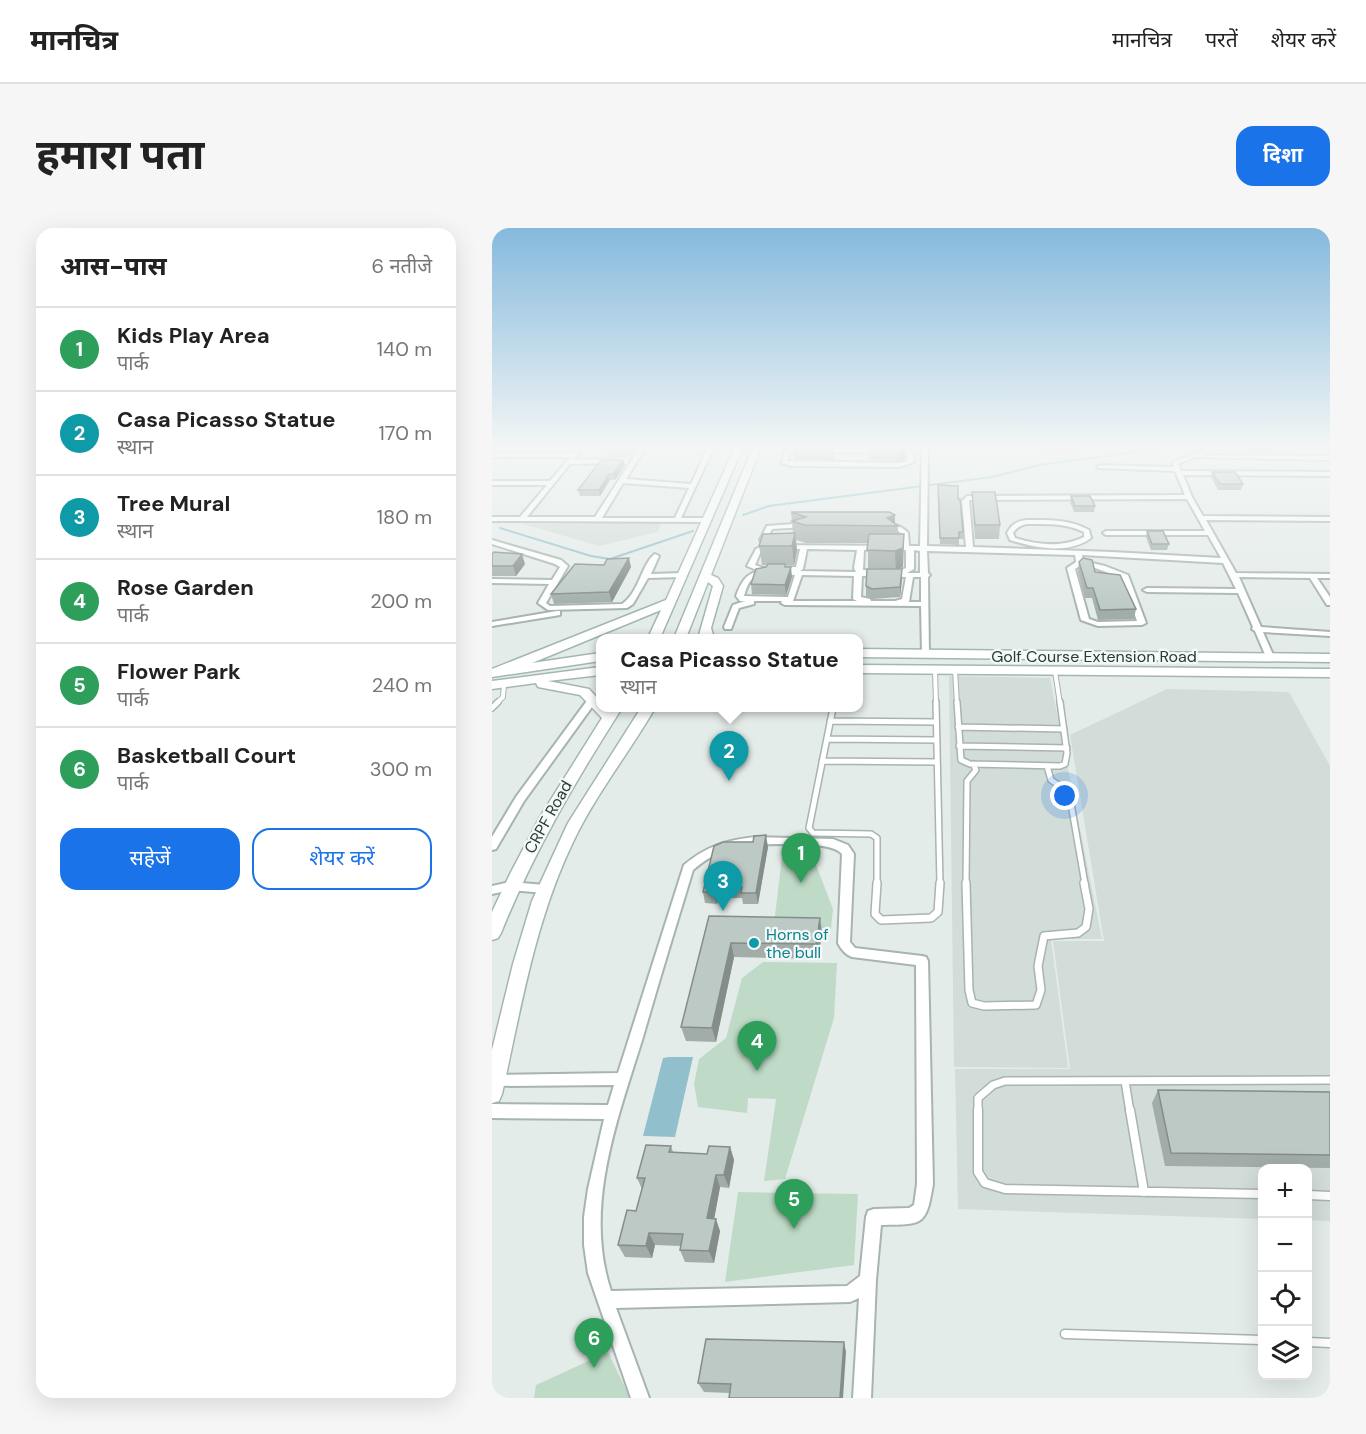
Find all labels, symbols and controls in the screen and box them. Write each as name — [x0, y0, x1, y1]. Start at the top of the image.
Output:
text: मानचित्र — [30, 22, 118, 59]
text: मानचित्र — [1112, 26, 1172, 54]
text: परतें — [1205, 26, 1238, 54]
text: शेयर करें — [1271, 26, 1336, 54]
button: दिशा — [1236, 126, 1330, 186]
text: हमारा पता — [36, 127, 204, 182]
text: आस-पास — [60, 249, 167, 283]
text: 6 नतीजे — [372, 253, 432, 279]
text: Kids Play Area — [117, 321, 270, 350]
text: 1 — [76, 336, 83, 362]
text: 140 m — [377, 336, 432, 362]
text: पार्क — [117, 350, 149, 376]
text: Casa Picasso Statue — [117, 405, 336, 434]
text: 2 — [74, 420, 85, 446]
text: 170 m — [379, 420, 432, 446]
text: स्थान — [117, 434, 153, 460]
text: Tree Mural — [117, 489, 230, 518]
text: 3 — [73, 504, 86, 530]
text: 180 m — [377, 504, 432, 530]
text: स्थान — [117, 518, 153, 544]
text: Rose Garden — [117, 573, 254, 602]
text: 4 — [73, 588, 86, 614]
text: 200 m — [370, 588, 432, 614]
text: पार्क — [117, 602, 149, 628]
popup — [596, 634, 863, 712]
text: Casa Picasso Statue — [620, 645, 839, 674]
street label: Golf Course Extension Road — [991, 646, 1197, 667]
text: Flower Park — [117, 657, 241, 686]
text: 5 — [73, 672, 86, 698]
text: 240 m — [372, 672, 432, 698]
text: स्थान — [620, 674, 657, 700]
text: पार्क — [117, 686, 149, 712]
pin: 2 — [710, 732, 748, 781]
text: Basketball Court — [117, 741, 296, 770]
text: 6 — [73, 756, 86, 782]
text: 300 m — [370, 756, 432, 782]
text: पार्क — [117, 770, 149, 796]
street label: CRPF Road — [519, 777, 577, 857]
your location — [1050, 781, 1079, 810]
button: सहेजें — [60, 828, 240, 890]
button: शेयर करें — [252, 828, 432, 890]
pin: 1 — [782, 834, 820, 883]
pin: 3 — [704, 862, 742, 911]
place label: Horns of the bull — [766, 924, 829, 963]
marker: Horns of the bull — [747, 936, 761, 950]
pin: 4 — [738, 1022, 776, 1071]
map controls — [1258, 1164, 1312, 1380]
button: + — [1258, 1164, 1312, 1218]
pin: 5 — [774, 1180, 814, 1229]
button: − — [1258, 1218, 1312, 1272]
button: locate — [1258, 1272, 1312, 1326]
pin: 6 — [574, 1318, 614, 1368]
button: layers — [1258, 1326, 1312, 1380]

